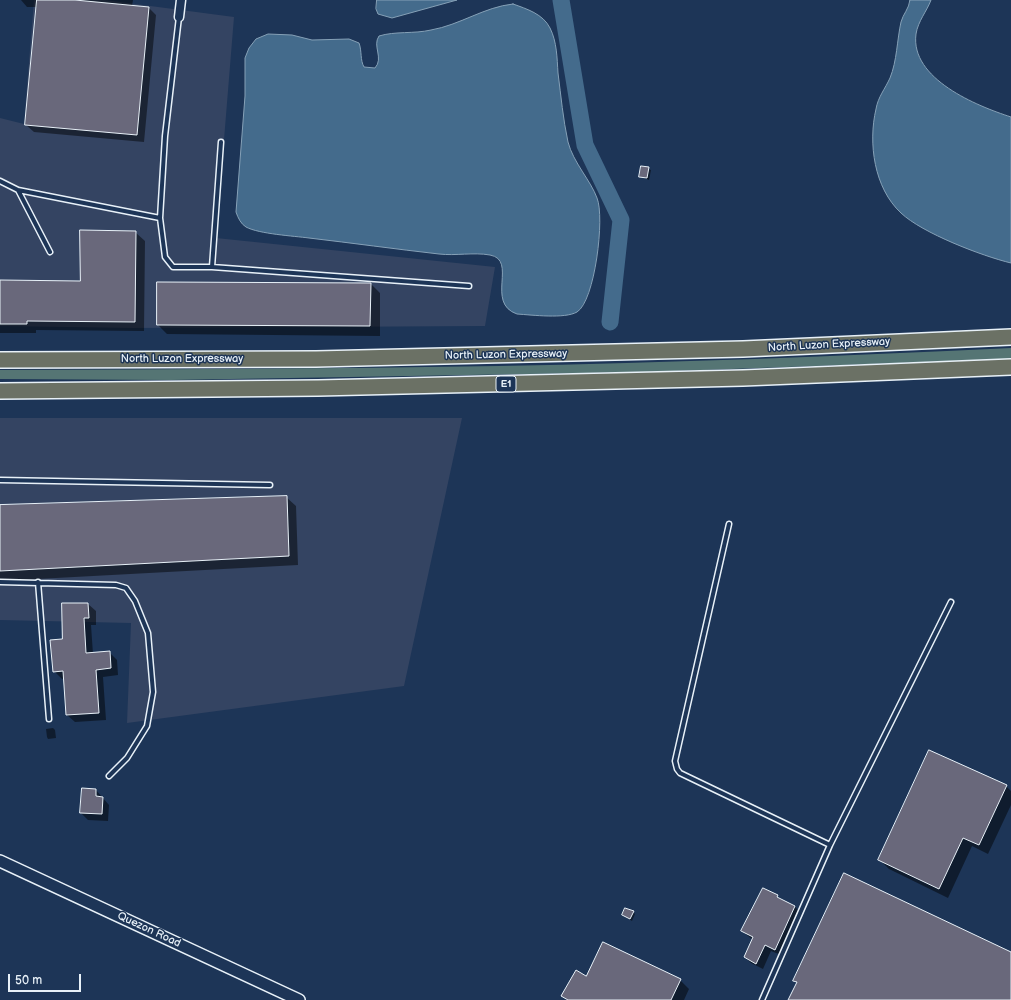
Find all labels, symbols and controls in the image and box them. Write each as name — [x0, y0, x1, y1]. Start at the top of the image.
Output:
street label: North Luzon Expressway — [768, 335, 890, 355]
street label: North Luzon Expressway — [445, 347, 567, 363]
street label: North Luzon Expressway — [121, 352, 243, 366]
road number: E1 — [496, 376, 516, 392]
street label: Quezon Road — [115, 910, 183, 950]
scale bar — [10, 966, 83, 992]
text: 50 m — [15, 973, 42, 988]

